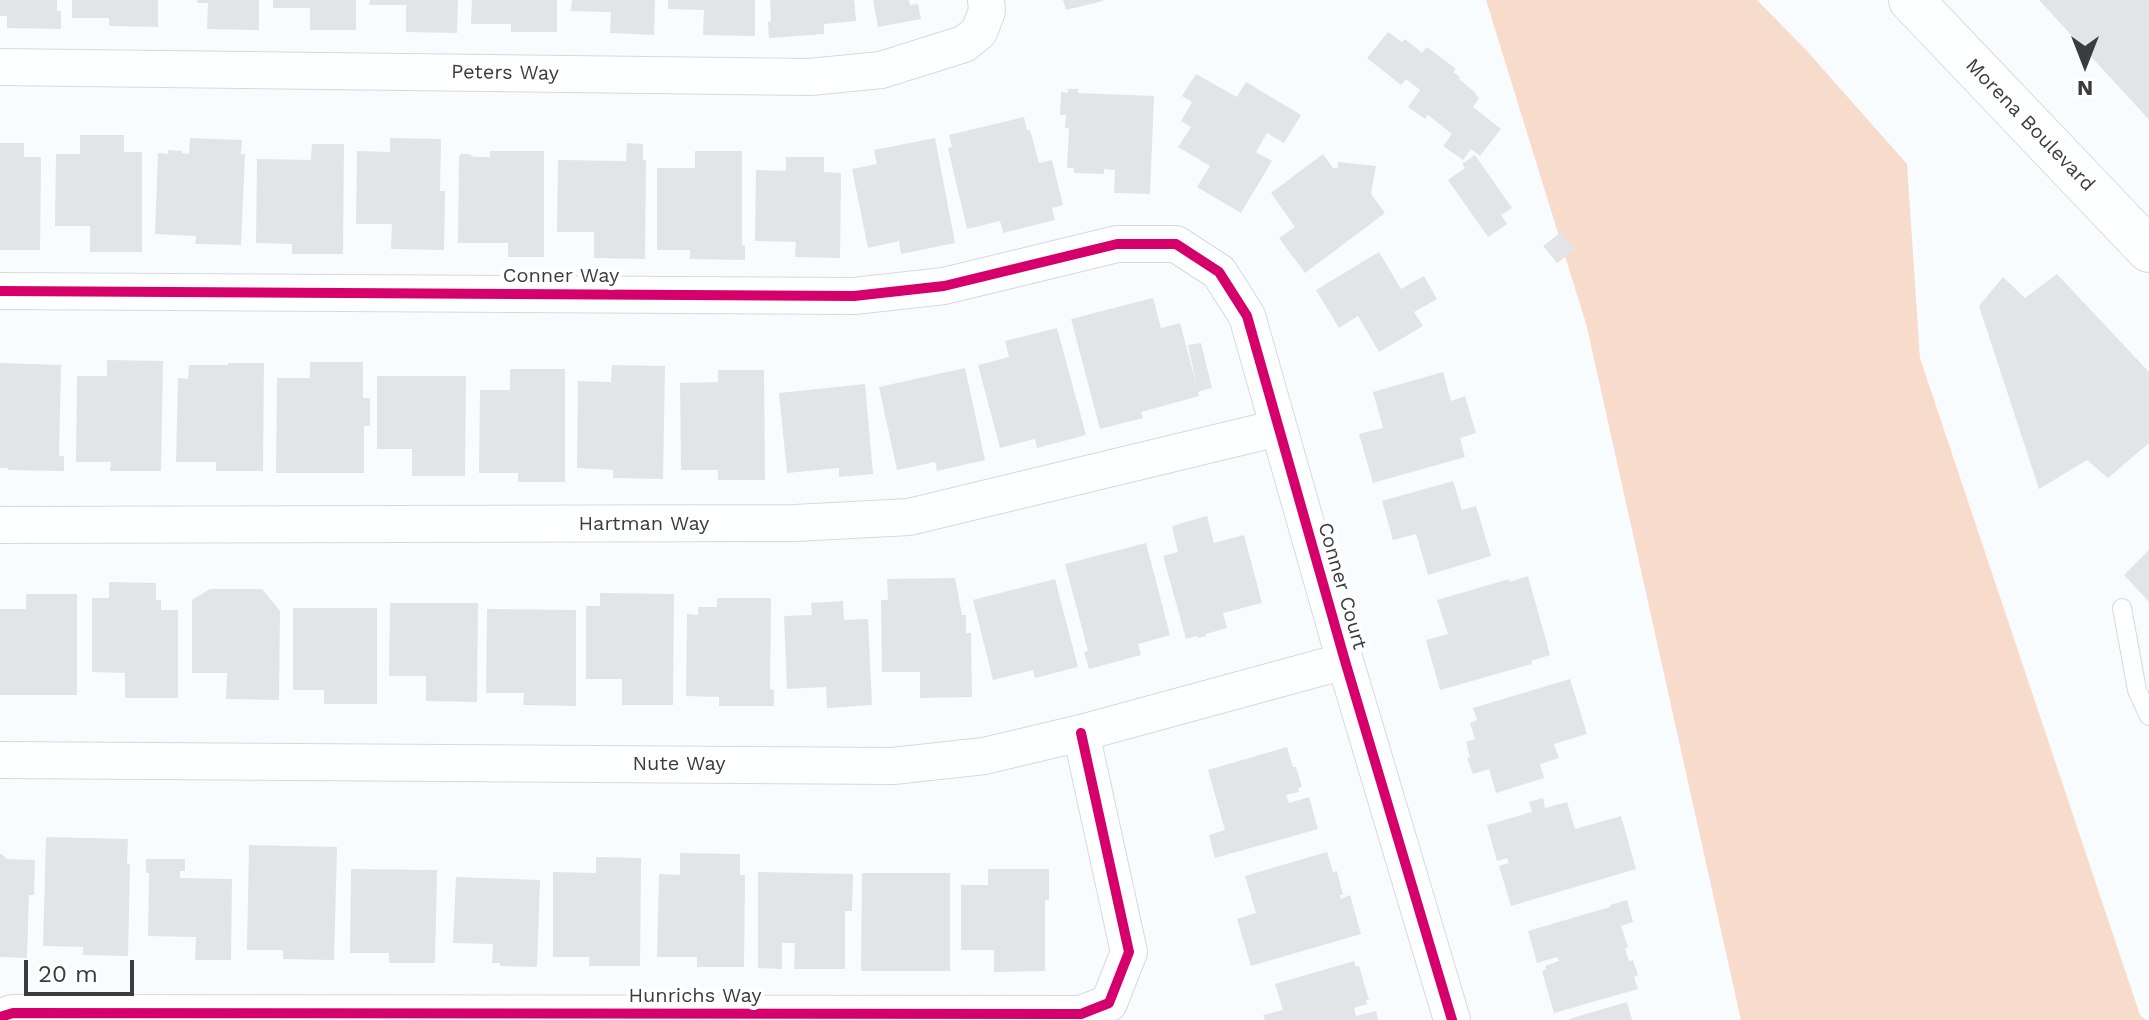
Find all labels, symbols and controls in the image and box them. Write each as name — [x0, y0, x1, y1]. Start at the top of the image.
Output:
north arrow — [2045, 24, 2125, 104]
street label: Morena Boulevard — [1960, 54, 2100, 196]
street label: Peters Way — [451, 60, 559, 86]
text: N — [2077, 76, 2093, 101]
street label: Conner Way — [503, 264, 619, 288]
street label: Hartman Way — [579, 512, 709, 536]
street label: Conner Court — [1312, 520, 1372, 652]
street label: Nute Way — [632, 752, 726, 776]
scale bar — [28, 944, 138, 994]
text: 20 m — [38, 960, 98, 988]
street label: Hunrichs Way — [628, 984, 762, 1008]

